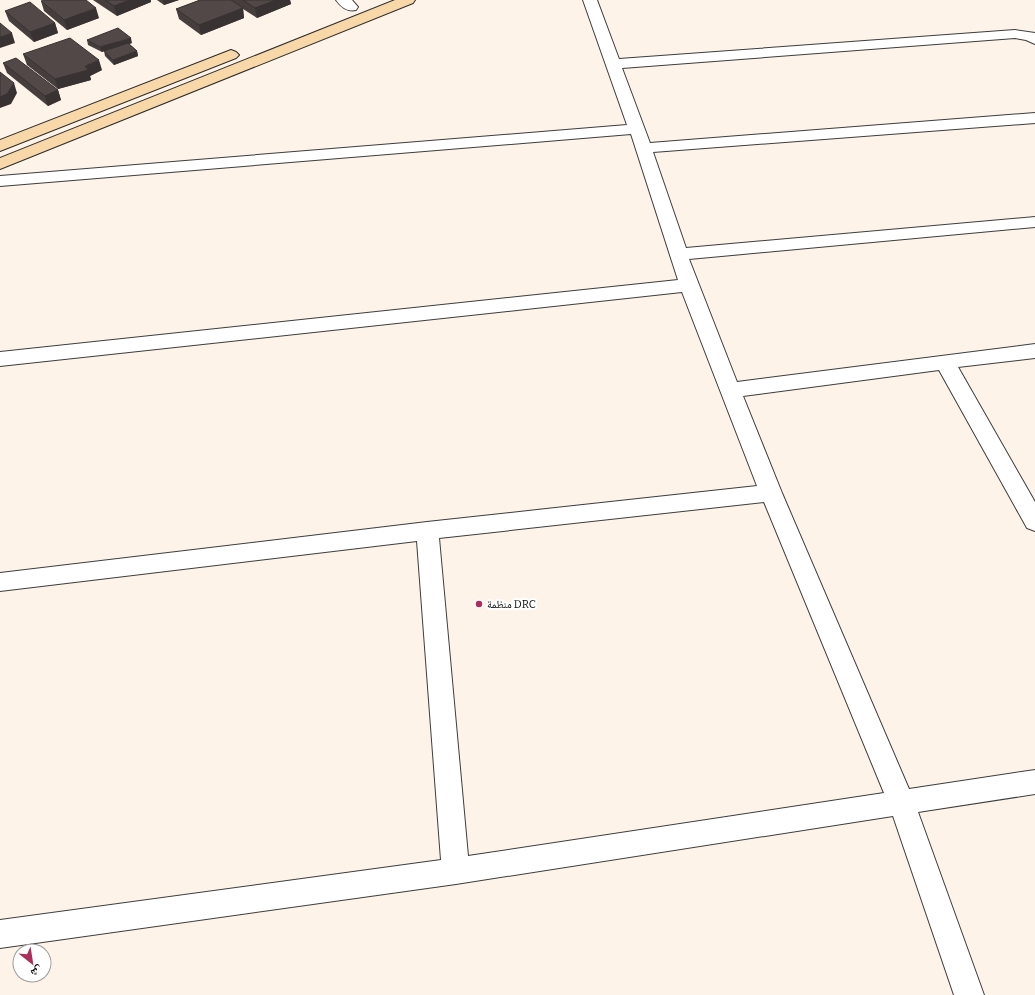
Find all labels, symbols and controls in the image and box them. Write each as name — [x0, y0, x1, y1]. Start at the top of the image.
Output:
place label: منظمة DRC — [487, 598, 536, 611]
marker: منظمة DRC — [474, 599, 484, 609]
north arrow — [12, 943, 52, 983]
text: ش — [28, 962, 45, 980]

